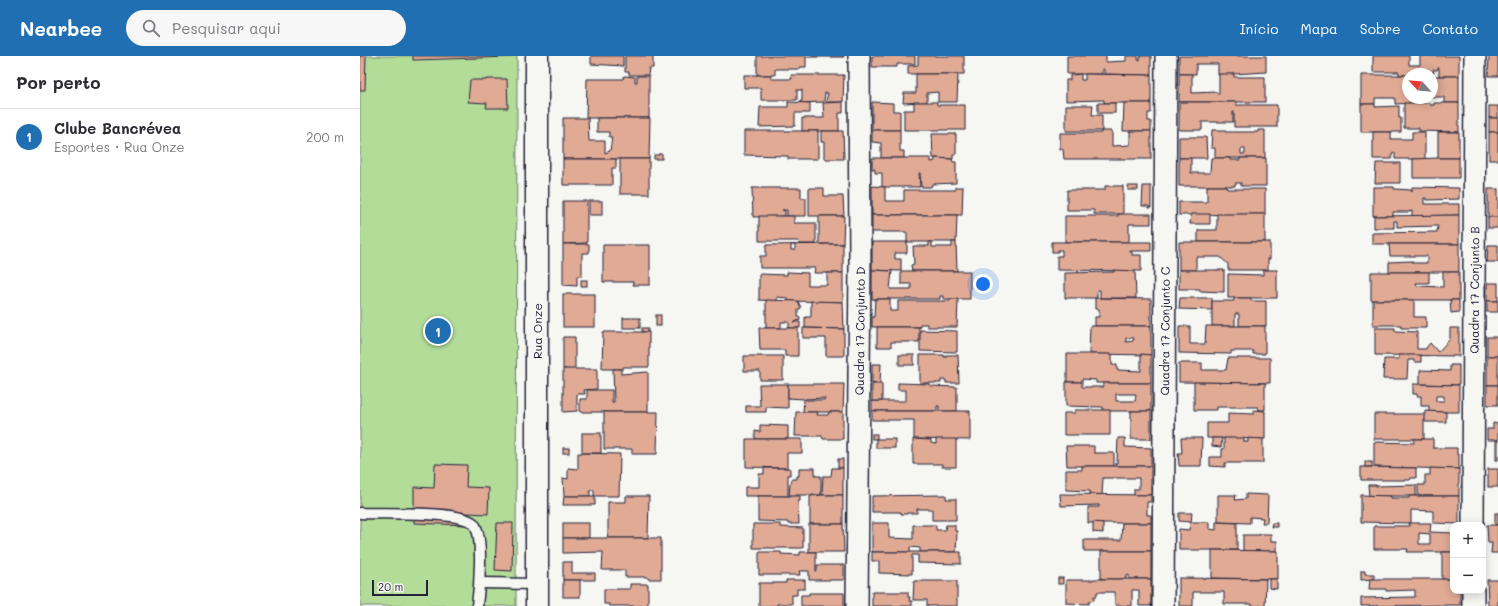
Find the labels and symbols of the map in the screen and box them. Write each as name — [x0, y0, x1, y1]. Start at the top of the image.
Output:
north arrow — [1402, 68, 1438, 104]
street label: Quadra 17 Conjunto B — [1466, 226, 1482, 354]
street label: Quadra 17 Conjunto C — [1156, 266, 1173, 395]
street label: Quadra 17 Conjunto D — [851, 267, 868, 395]
your location — [973, 274, 993, 294]
street label: Rua Onze — [529, 303, 545, 359]
pin: 1 — [425, 316, 451, 346]
scale bar — [372, 578, 428, 597]

